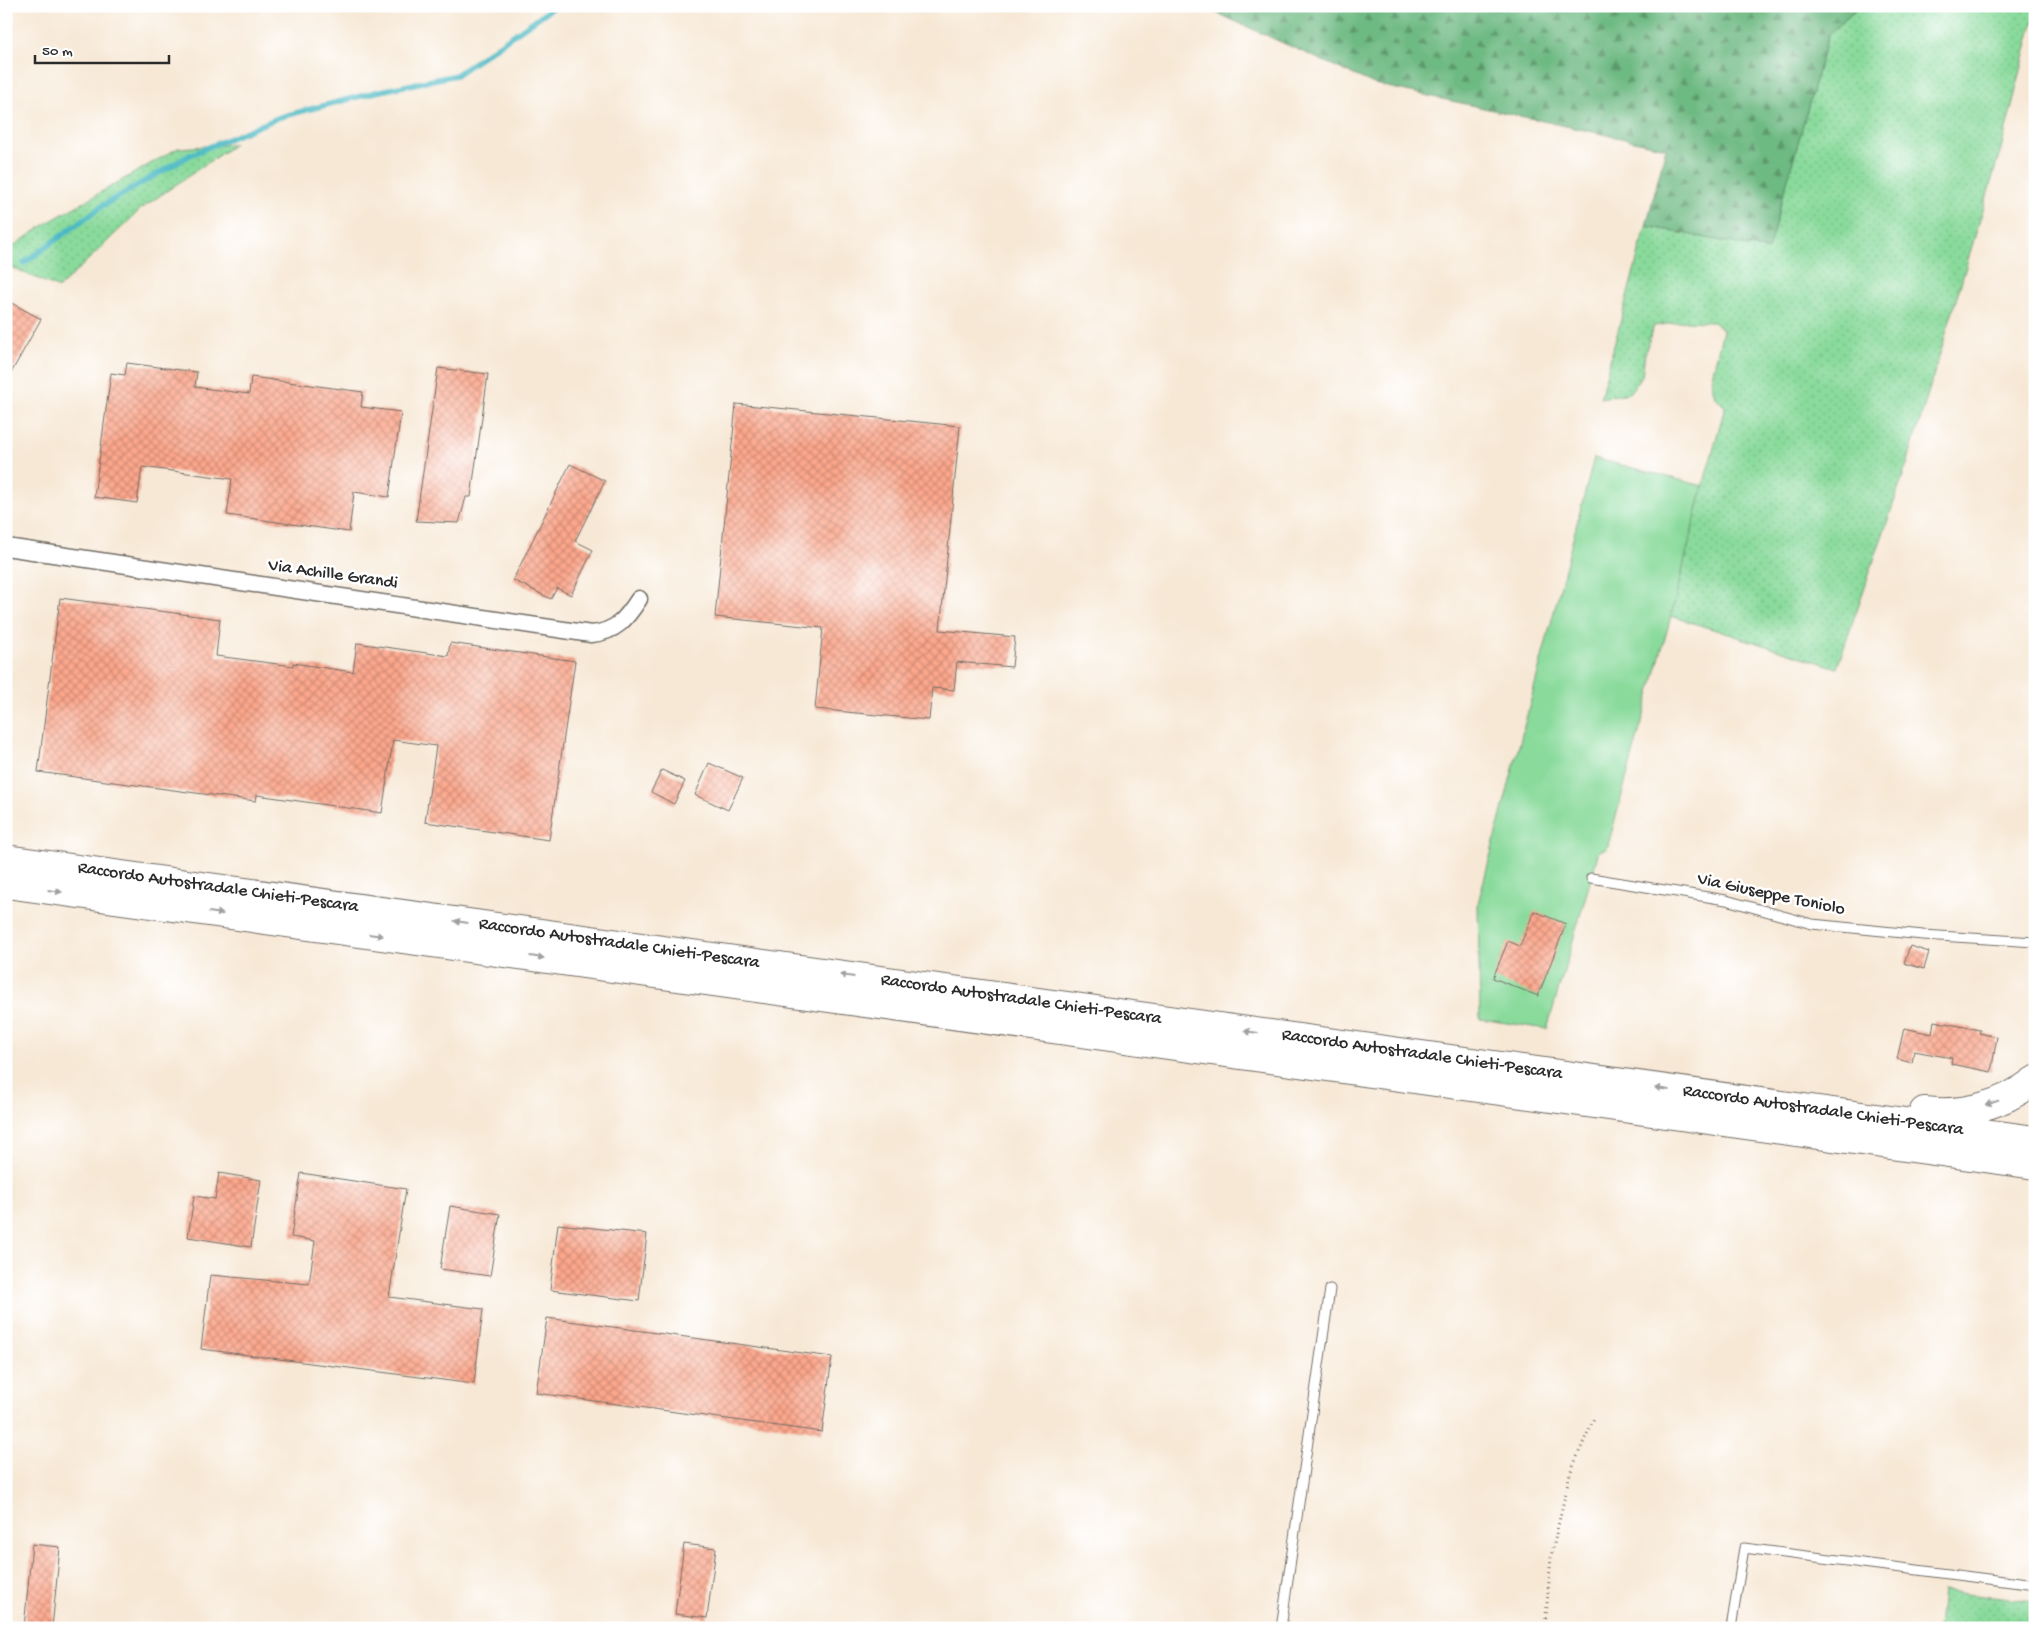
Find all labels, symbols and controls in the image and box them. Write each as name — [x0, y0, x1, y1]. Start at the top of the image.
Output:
scale bar — [35, 32, 169, 64]
text: 50 m — [42, 43, 73, 61]
street label: Via Achille Grandi — [266, 555, 399, 595]
street label: Raccordo Autostradale Chieti-Pescara — [76, 858, 361, 918]
street label: Via Giuseppe Toniolo — [1694, 869, 1847, 921]
one-way arrow — [47, 887, 63, 895]
one-way arrow — [208, 909, 224, 917]
street label: Raccordo Autostradale Chieti-Pescara — [477, 914, 762, 974]
one-way arrow — [453, 917, 469, 925]
one-way arrow — [369, 931, 385, 939]
one-way arrow — [530, 953, 546, 961]
street label: Raccordo Autostradale Chieti-Pescara — [879, 970, 1164, 1030]
one-way arrow — [839, 971, 855, 979]
street label: Raccordo Autostradale Chieti-Pescara — [1280, 1025, 1565, 1085]
one-way arrow — [1243, 1027, 1259, 1035]
street label: Raccordo Autostradale Chieti-Pescara — [1681, 1081, 1966, 1141]
one-way arrow — [1654, 1085, 1670, 1093]
one-way arrow — [1984, 1099, 1999, 1107]

